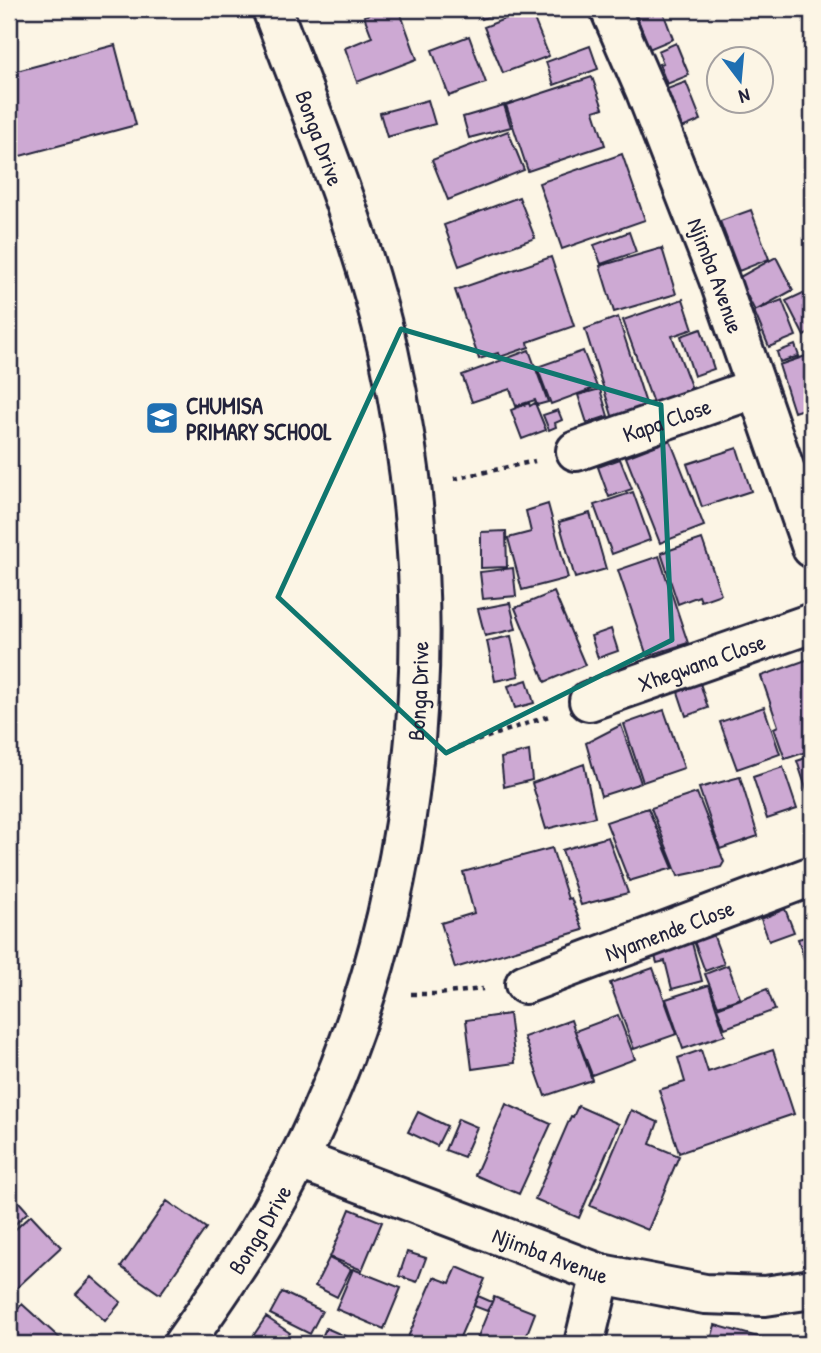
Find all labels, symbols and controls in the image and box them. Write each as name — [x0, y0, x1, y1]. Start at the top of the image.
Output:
north arrow — [706, 46, 776, 116]
text: N — [736, 82, 753, 110]
street label: Bonga Drive — [288, 86, 352, 190]
street label: Njimba Avenue — [681, 213, 752, 337]
place label: CHUMISA PRIMARY SCHOOL — [186, 390, 332, 447]
street label: Kapa Close — [618, 390, 715, 449]
school or university icon: CHUMISA PRIMARY SCHOOL — [143, 399, 181, 437]
street label: Xhegwana Close — [633, 625, 769, 698]
street label: Bonga Drive — [399, 641, 435, 742]
street label: Nyamende Close — [600, 891, 738, 968]
street label: Bonga Drive — [220, 1179, 298, 1280]
street label: Njimba Avenue — [489, 1219, 610, 1290]

